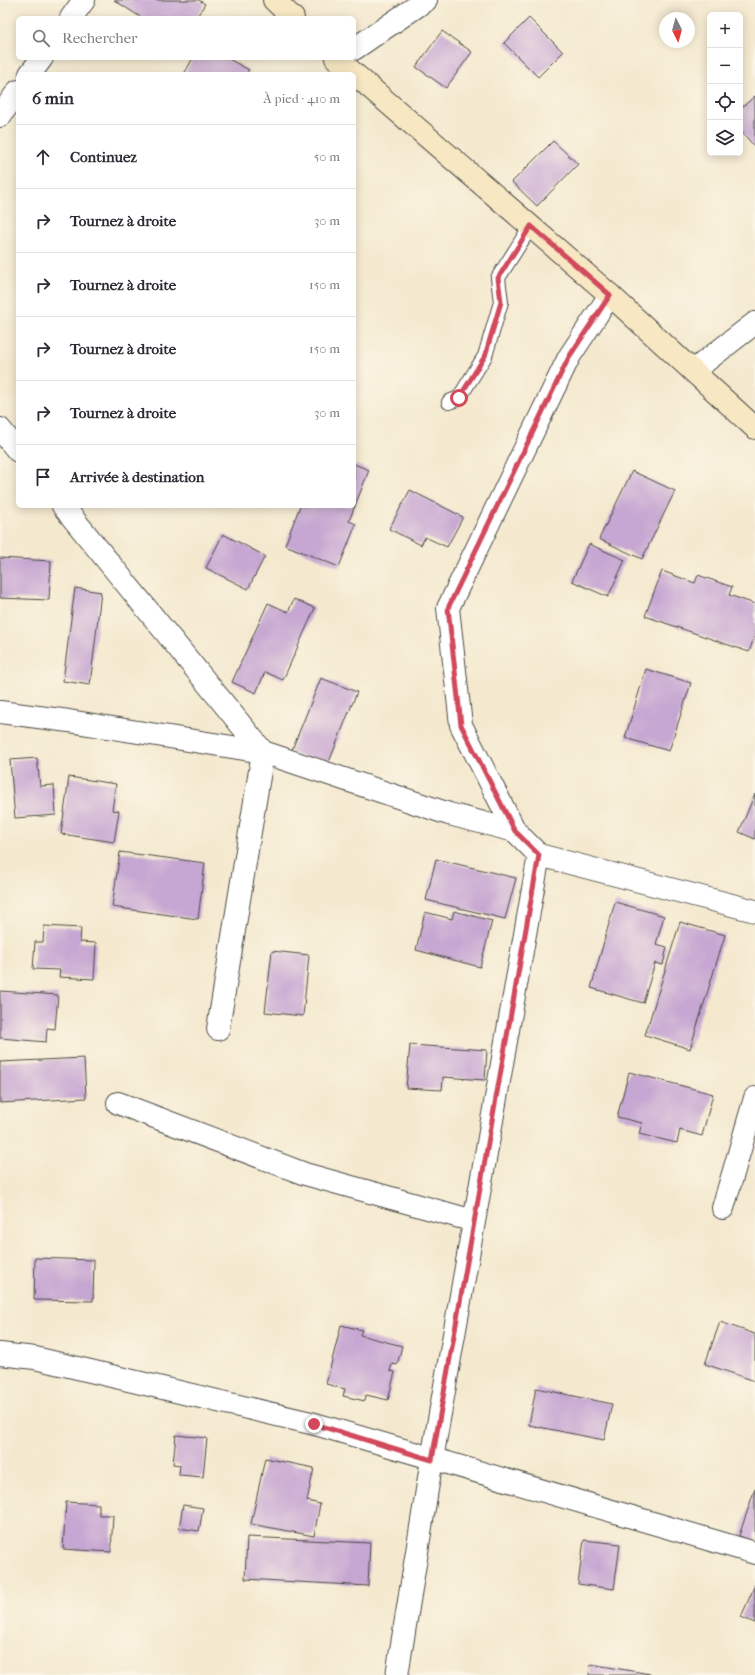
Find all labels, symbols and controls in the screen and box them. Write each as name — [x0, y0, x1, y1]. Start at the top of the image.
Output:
north arrow — [659, 12, 695, 48]
map controls — [707, 12, 743, 156]
button: + — [707, 12, 743, 48]
search box — [16, 16, 356, 60]
icon: search — [30, 27, 52, 49]
text: Rechercher — [62, 29, 137, 47]
button: − — [707, 48, 743, 84]
button: locate — [707, 84, 743, 120]
text: 6 min — [32, 88, 74, 108]
text: À pied · 410 m — [263, 91, 340, 106]
button: layers — [707, 120, 743, 156]
icon: ahead — [32, 146, 54, 168]
text: Continuez — [70, 148, 137, 166]
text: 50 m — [314, 149, 340, 164]
icon: right — [32, 210, 54, 232]
text: Tournez à droite — [70, 212, 176, 230]
text: 30 m — [314, 213, 340, 228]
icon: right — [32, 274, 54, 296]
text: Tournez à droite — [70, 276, 176, 294]
text: 150 m — [309, 277, 340, 292]
icon: right — [32, 338, 54, 360]
text: Tournez à droite — [70, 340, 176, 358]
text: 150 m — [309, 341, 340, 356]
route start — [450, 389, 468, 407]
icon: right — [32, 402, 54, 424]
text: Tournez à droite — [70, 404, 176, 422]
text: 30 m — [314, 405, 340, 420]
icon: arrive — [32, 466, 54, 488]
text: Arrivée à destination — [70, 468, 205, 486]
route end — [305, 1415, 323, 1433]

